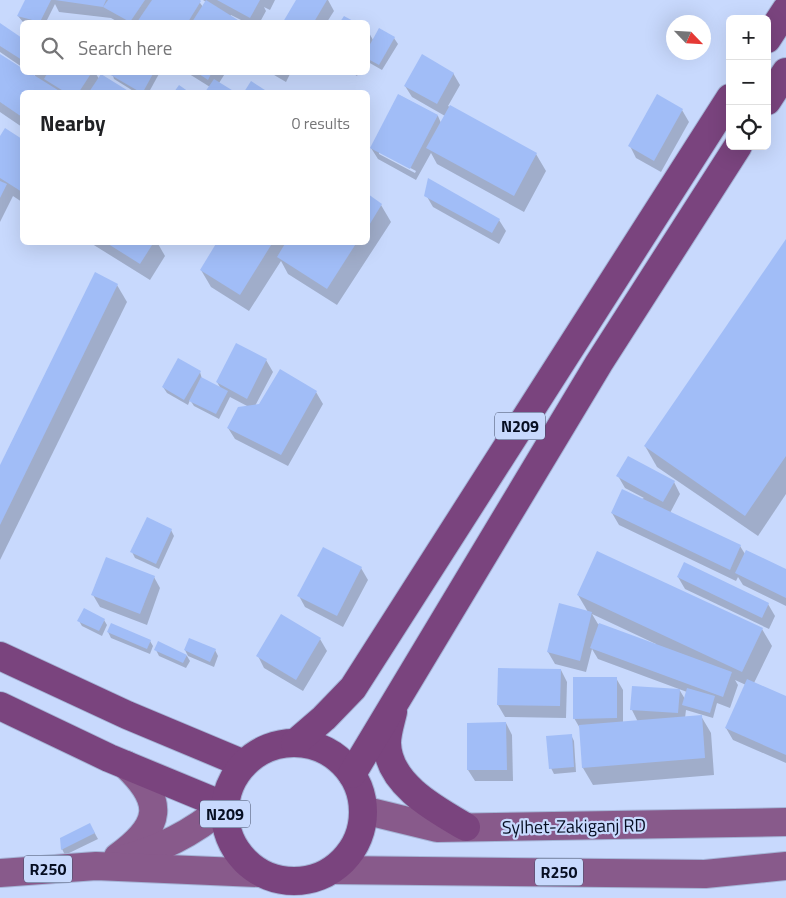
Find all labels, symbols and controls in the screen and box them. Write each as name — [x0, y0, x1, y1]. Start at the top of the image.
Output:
north arrow — [666, 15, 711, 60]
map controls — [726, 15, 771, 150]
button: + — [726, 15, 771, 60]
search box — [20, 20, 370, 75]
text: Search here — [78, 33, 172, 62]
icon: search — [38, 34, 66, 62]
button: − — [726, 60, 771, 105]
button: locate — [726, 105, 771, 150]
text: Nearby — [40, 107, 105, 139]
text: 0 results — [291, 111, 350, 135]
road number: N209 — [495, 412, 545, 440]
road number: N209 — [200, 801, 250, 828]
street label: Sylhet-Zakiganj RD — [502, 811, 646, 841]
road number: R250 — [24, 856, 72, 882]
road number: R250 — [535, 859, 583, 886]

